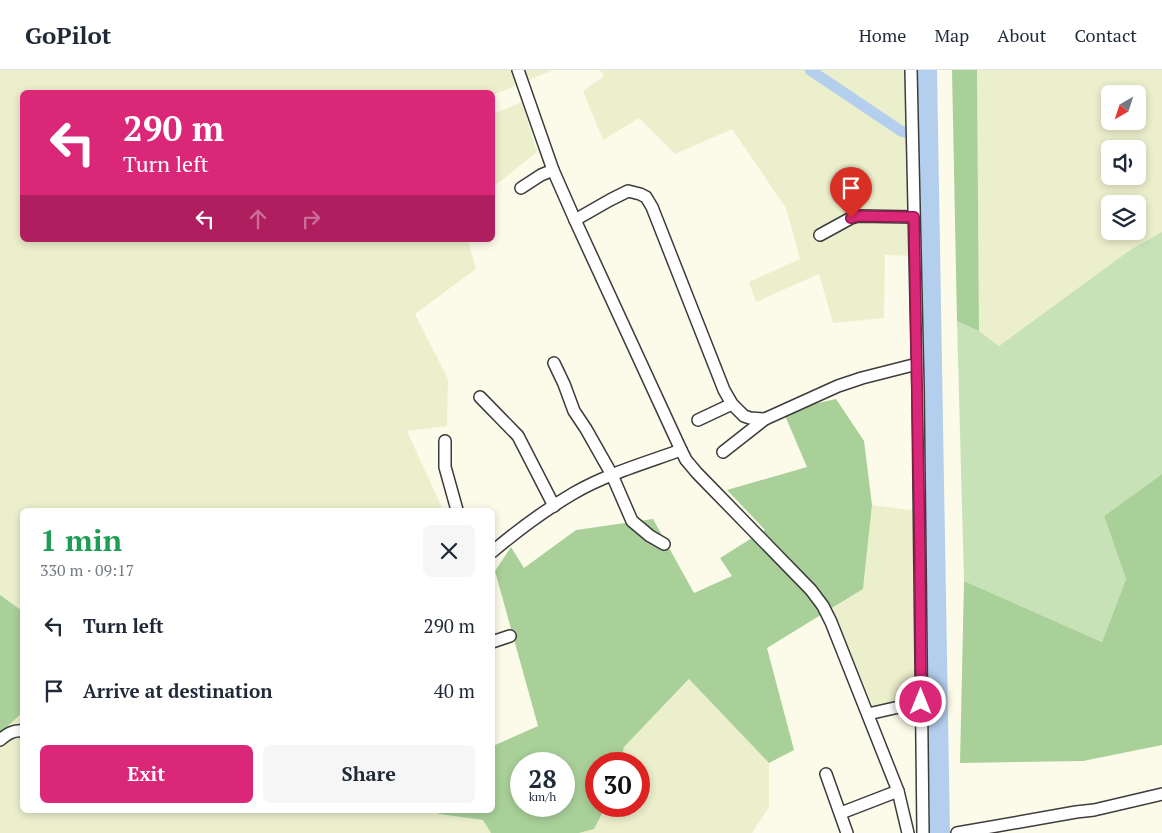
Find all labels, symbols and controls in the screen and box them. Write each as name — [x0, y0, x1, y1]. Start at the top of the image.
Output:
text: GoPilot — [25, 19, 111, 51]
text: Home — [859, 23, 906, 47]
text: Map — [934, 23, 969, 47]
text: About — [997, 23, 1046, 47]
text: Contact — [1074, 23, 1137, 47]
north arrow — [1101, 85, 1146, 130]
map controls — [1101, 85, 1146, 240]
text: 290 m — [123, 105, 224, 151]
icon: left — [40, 110, 105, 175]
button: sound — [1101, 140, 1146, 185]
text: Turn left — [123, 149, 209, 178]
pin — [830, 167, 872, 218]
icon: arrive — [837, 174, 865, 202]
button: layers — [1101, 195, 1146, 240]
icon: left — [191, 205, 219, 233]
icon: ahead — [244, 205, 272, 233]
icon: right — [297, 205, 325, 233]
text: 1 min — [40, 520, 122, 560]
button: close — [423, 525, 475, 577]
text: 330 m · 09:17 — [40, 559, 134, 581]
icon: left — [40, 612, 68, 640]
text: Turn left — [83, 613, 164, 638]
text: 290 m — [424, 613, 475, 638]
position arrow — [894, 675, 946, 727]
icon: arrive — [40, 677, 68, 705]
text: Arrive at destination — [83, 678, 272, 703]
text: 40 m — [434, 678, 475, 703]
button: Exit — [40, 745, 253, 803]
button: Share — [263, 745, 475, 803]
speed limit sign: 30 — [585, 752, 650, 817]
text: 28 — [528, 762, 557, 795]
text: km/h — [529, 789, 556, 804]

